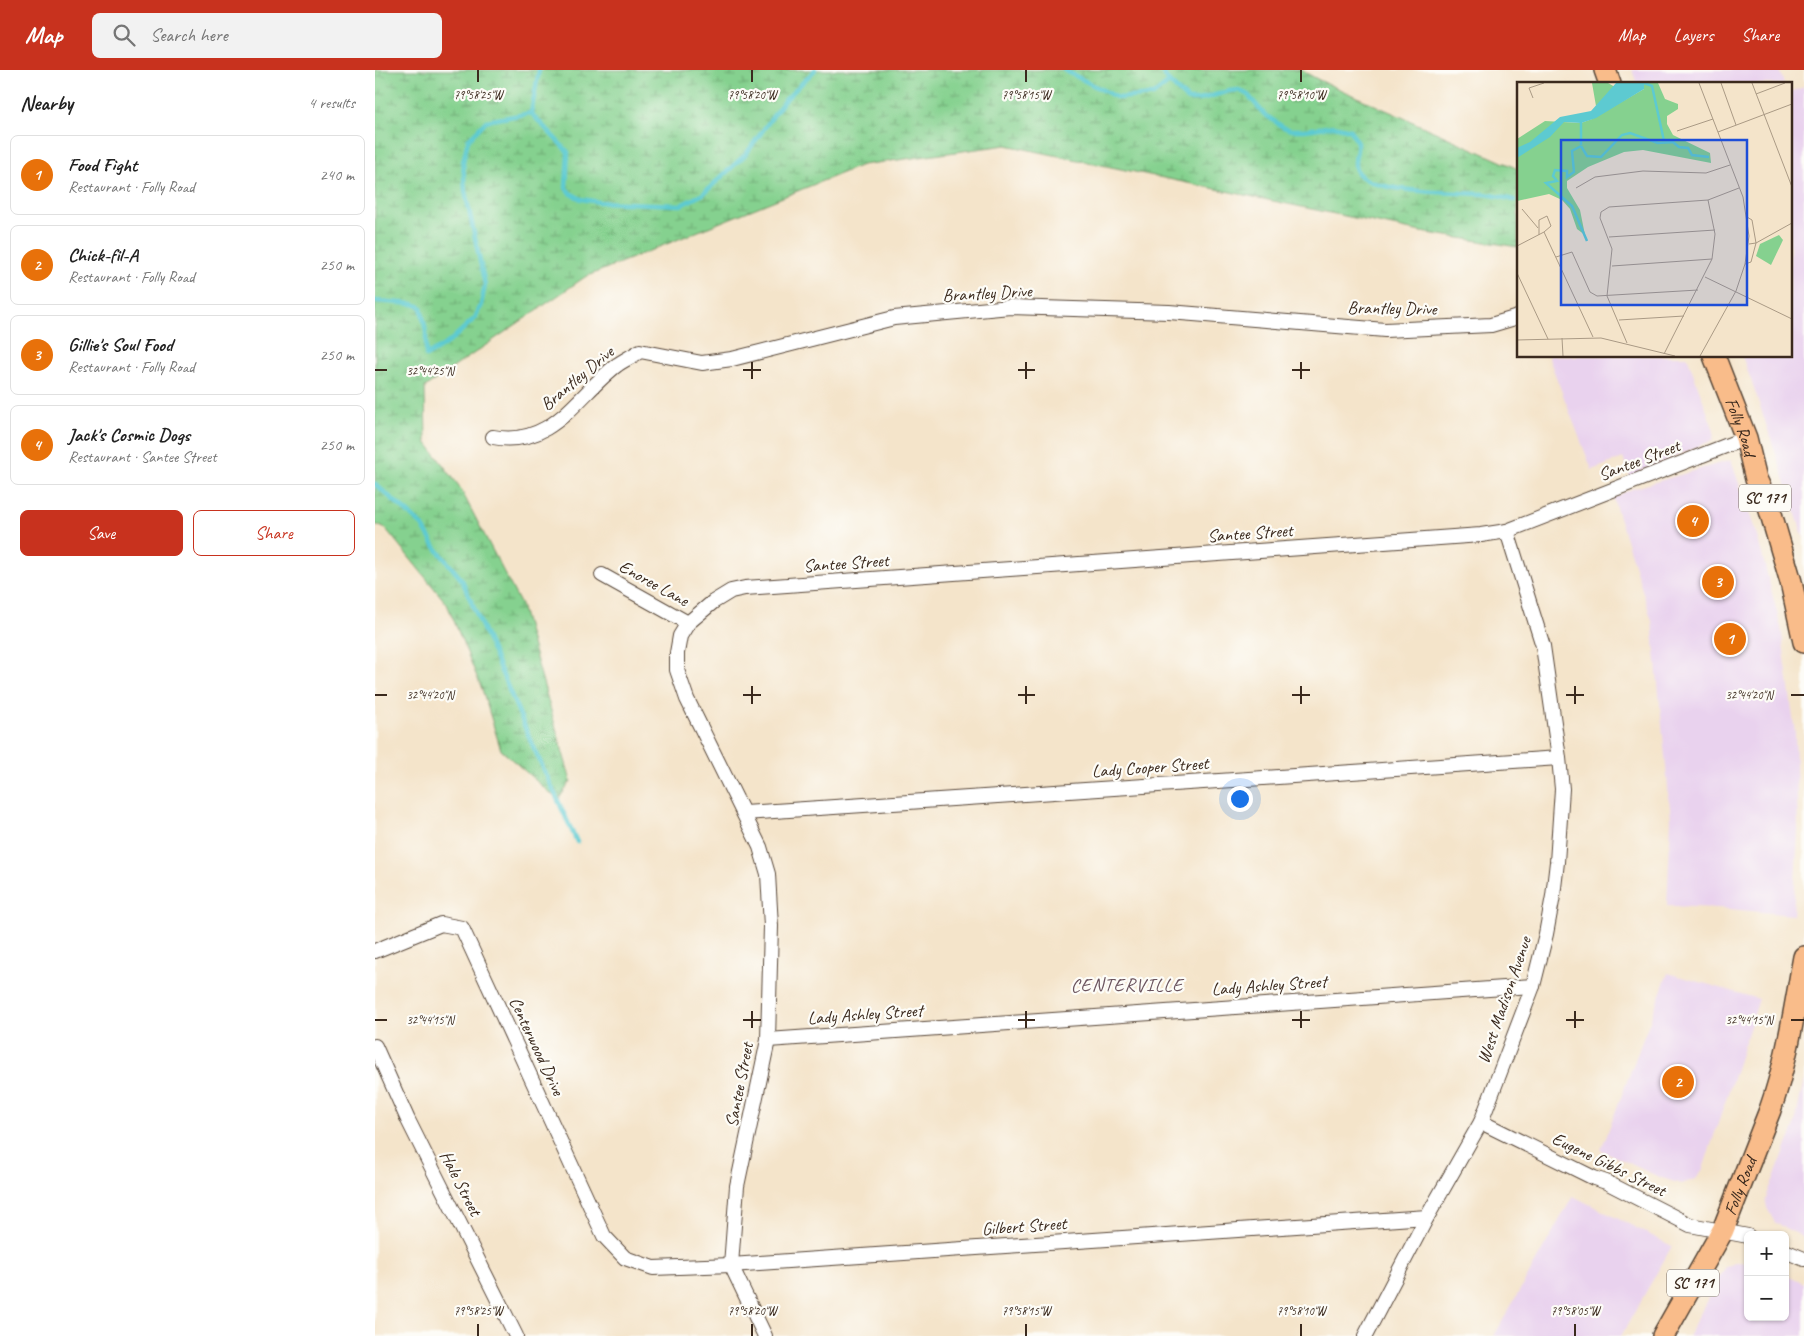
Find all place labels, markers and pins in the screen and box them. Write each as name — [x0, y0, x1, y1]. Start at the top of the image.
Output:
pin: 4 — [1677, 502, 1709, 540]
pin: 3 — [1702, 563, 1734, 601]
pin: 1 — [1714, 620, 1746, 658]
pin: 2 — [1662, 1063, 1694, 1101]

